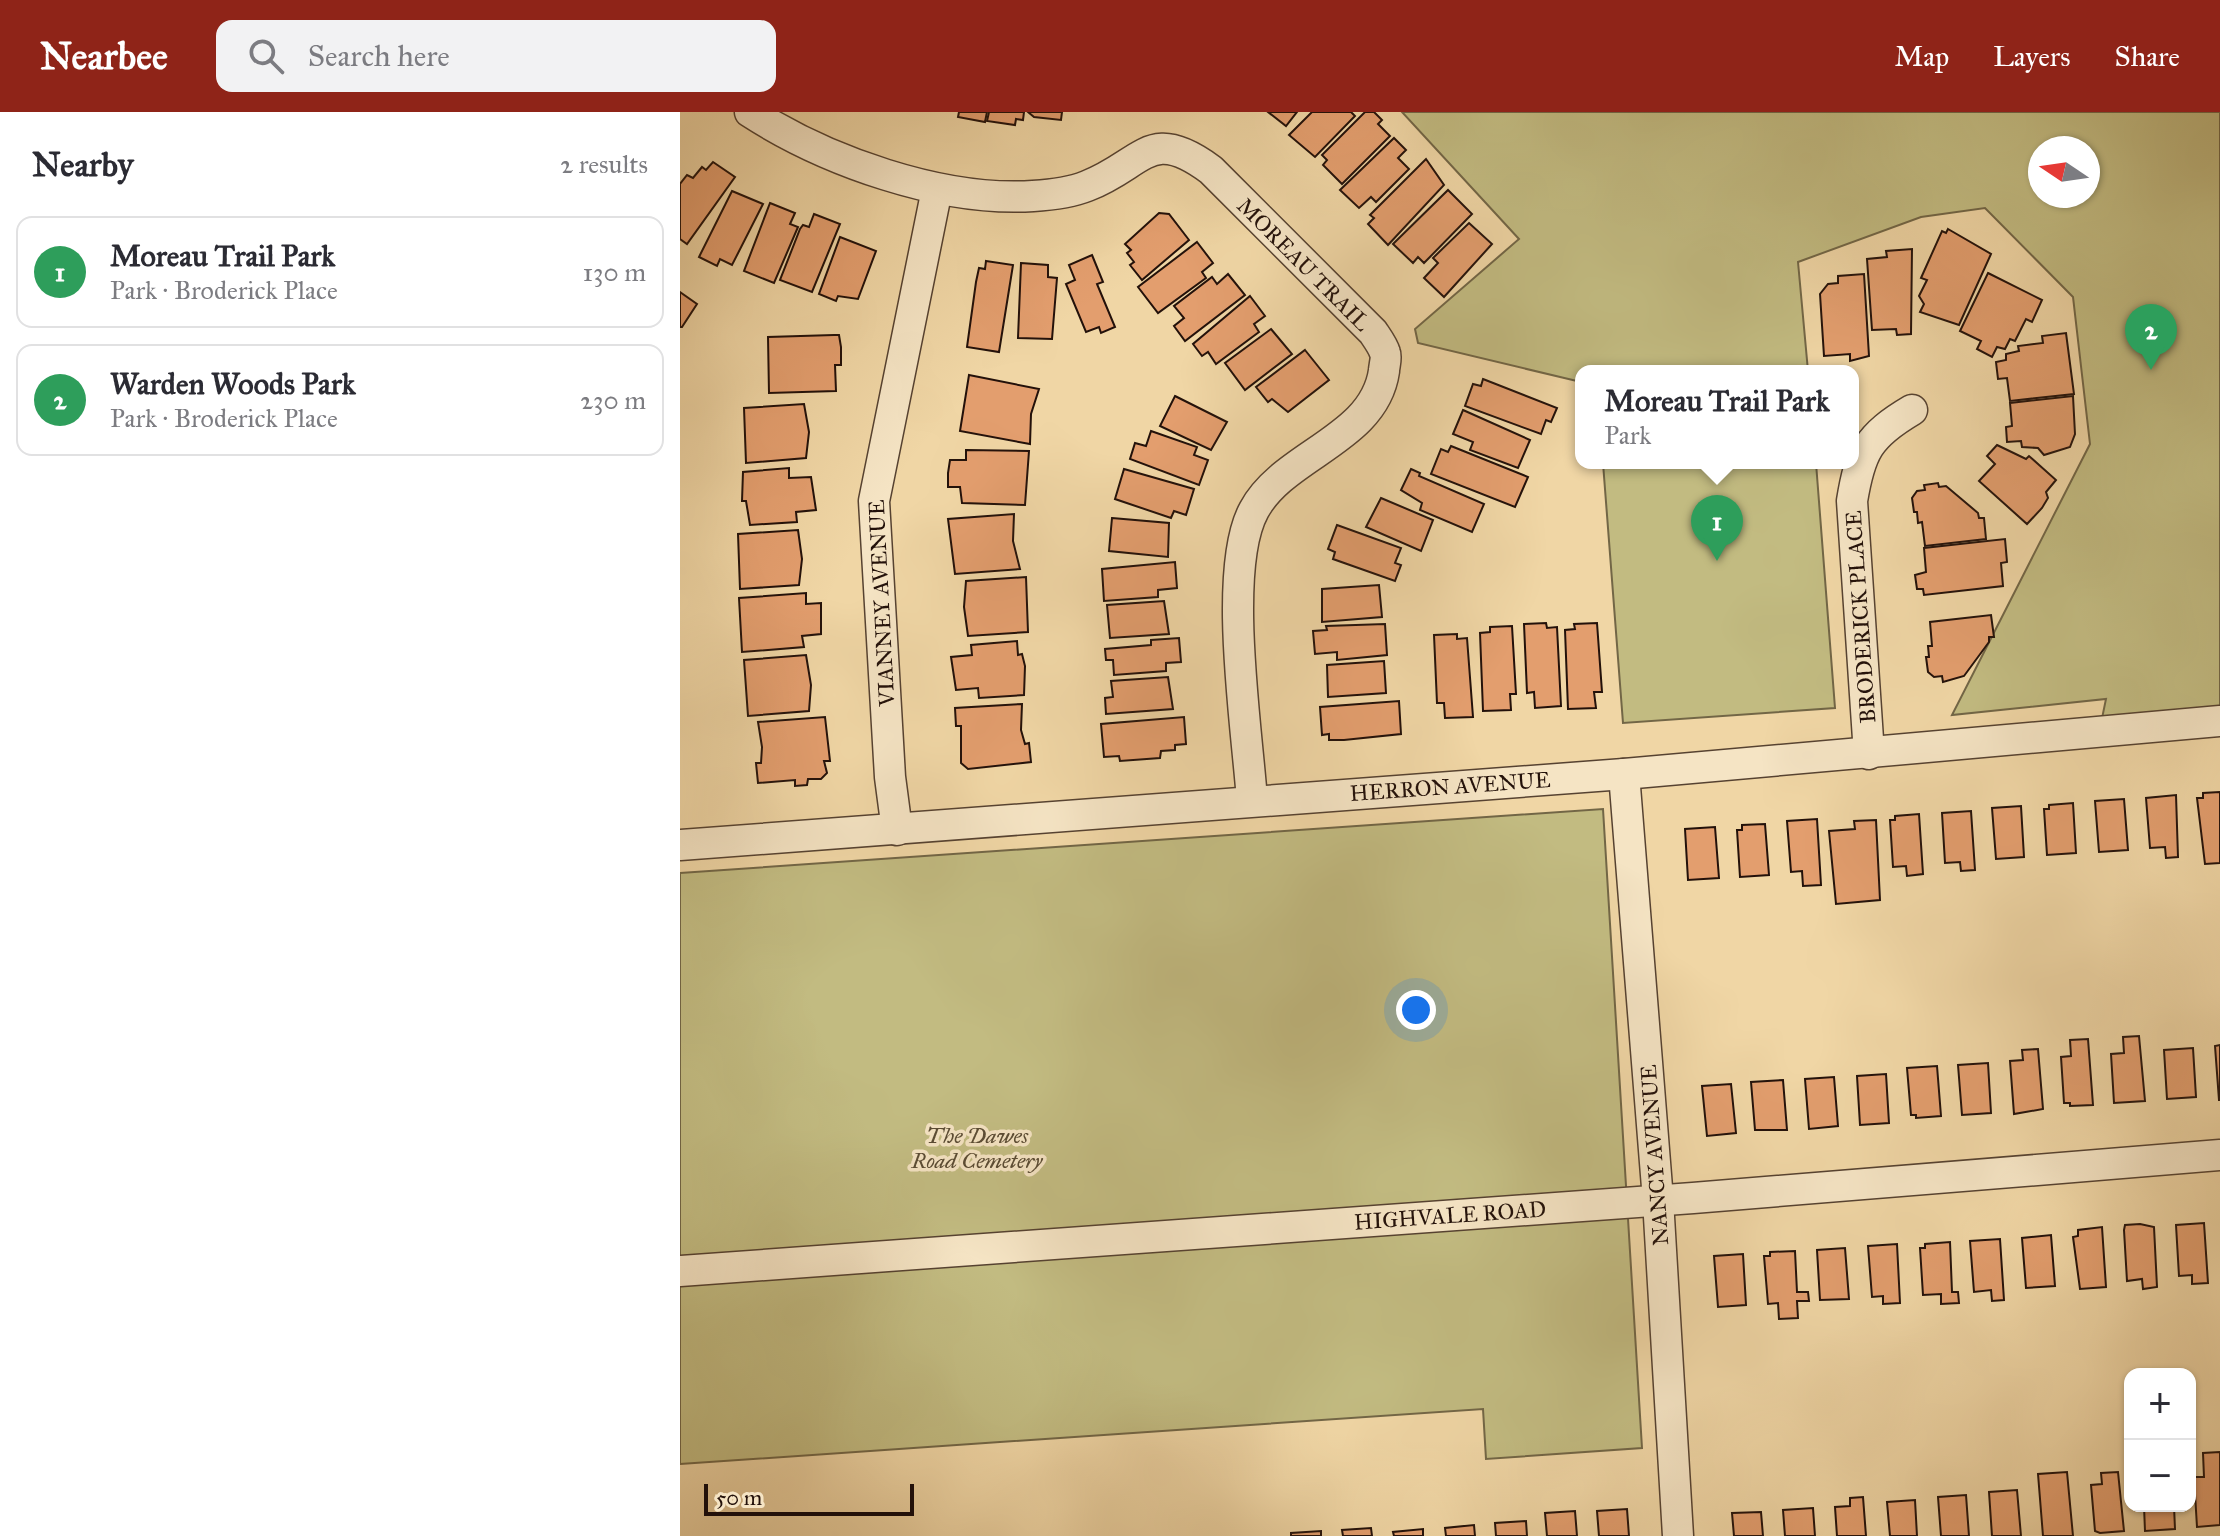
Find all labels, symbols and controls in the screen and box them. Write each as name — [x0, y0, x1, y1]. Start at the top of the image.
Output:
search box — [216, 20, 776, 92]
text: Nearbee — [40, 33, 168, 79]
icon: search — [244, 34, 288, 78]
text: Search here — [308, 38, 450, 74]
text: Map — [1894, 39, 1949, 74]
text: Layers — [1993, 39, 2071, 74]
text: Share — [2115, 39, 2180, 74]
north arrow — [2028, 136, 2100, 208]
text: Nearby — [32, 144, 134, 185]
text: 2 results — [560, 148, 648, 180]
street label: MOREAU TRAIL — [1231, 192, 1376, 337]
text: Moreau Trail Park — [110, 238, 335, 274]
text: 1 — [55, 256, 65, 288]
text: 130 m — [583, 256, 646, 288]
text: Park · Broderick Place — [110, 274, 338, 306]
pin: 2 — [2125, 304, 2177, 370]
popup — [1575, 365, 1859, 469]
text: Warden Woods Park — [110, 366, 356, 402]
text: Moreau Trail Park — [1604, 383, 1830, 419]
text: 2 — [54, 384, 66, 416]
text: 230 m — [580, 384, 646, 416]
text: Park · Broderick Place — [110, 402, 338, 434]
text: Park — [1604, 419, 1651, 451]
pin: 1 — [1691, 495, 1743, 561]
street label: VIANNEY AVENUE — [863, 499, 900, 708]
street label: BRODERICK PLACE — [1840, 509, 1881, 724]
street label: HERRON AVENUE — [1349, 766, 1552, 807]
your location — [1396, 990, 1436, 1030]
street label: NANCY AVENUE — [1635, 1063, 1674, 1246]
park label: The Dawes Road Cemetery — [911, 1122, 1043, 1174]
street label: HIGHVALE ROAD — [1353, 1195, 1547, 1236]
map controls — [2124, 1368, 2196, 1512]
button: + — [2124, 1368, 2196, 1440]
button: − — [2124, 1440, 2196, 1512]
scale bar — [704, 1480, 914, 1516]
text: 50 m — [716, 1484, 762, 1511]

